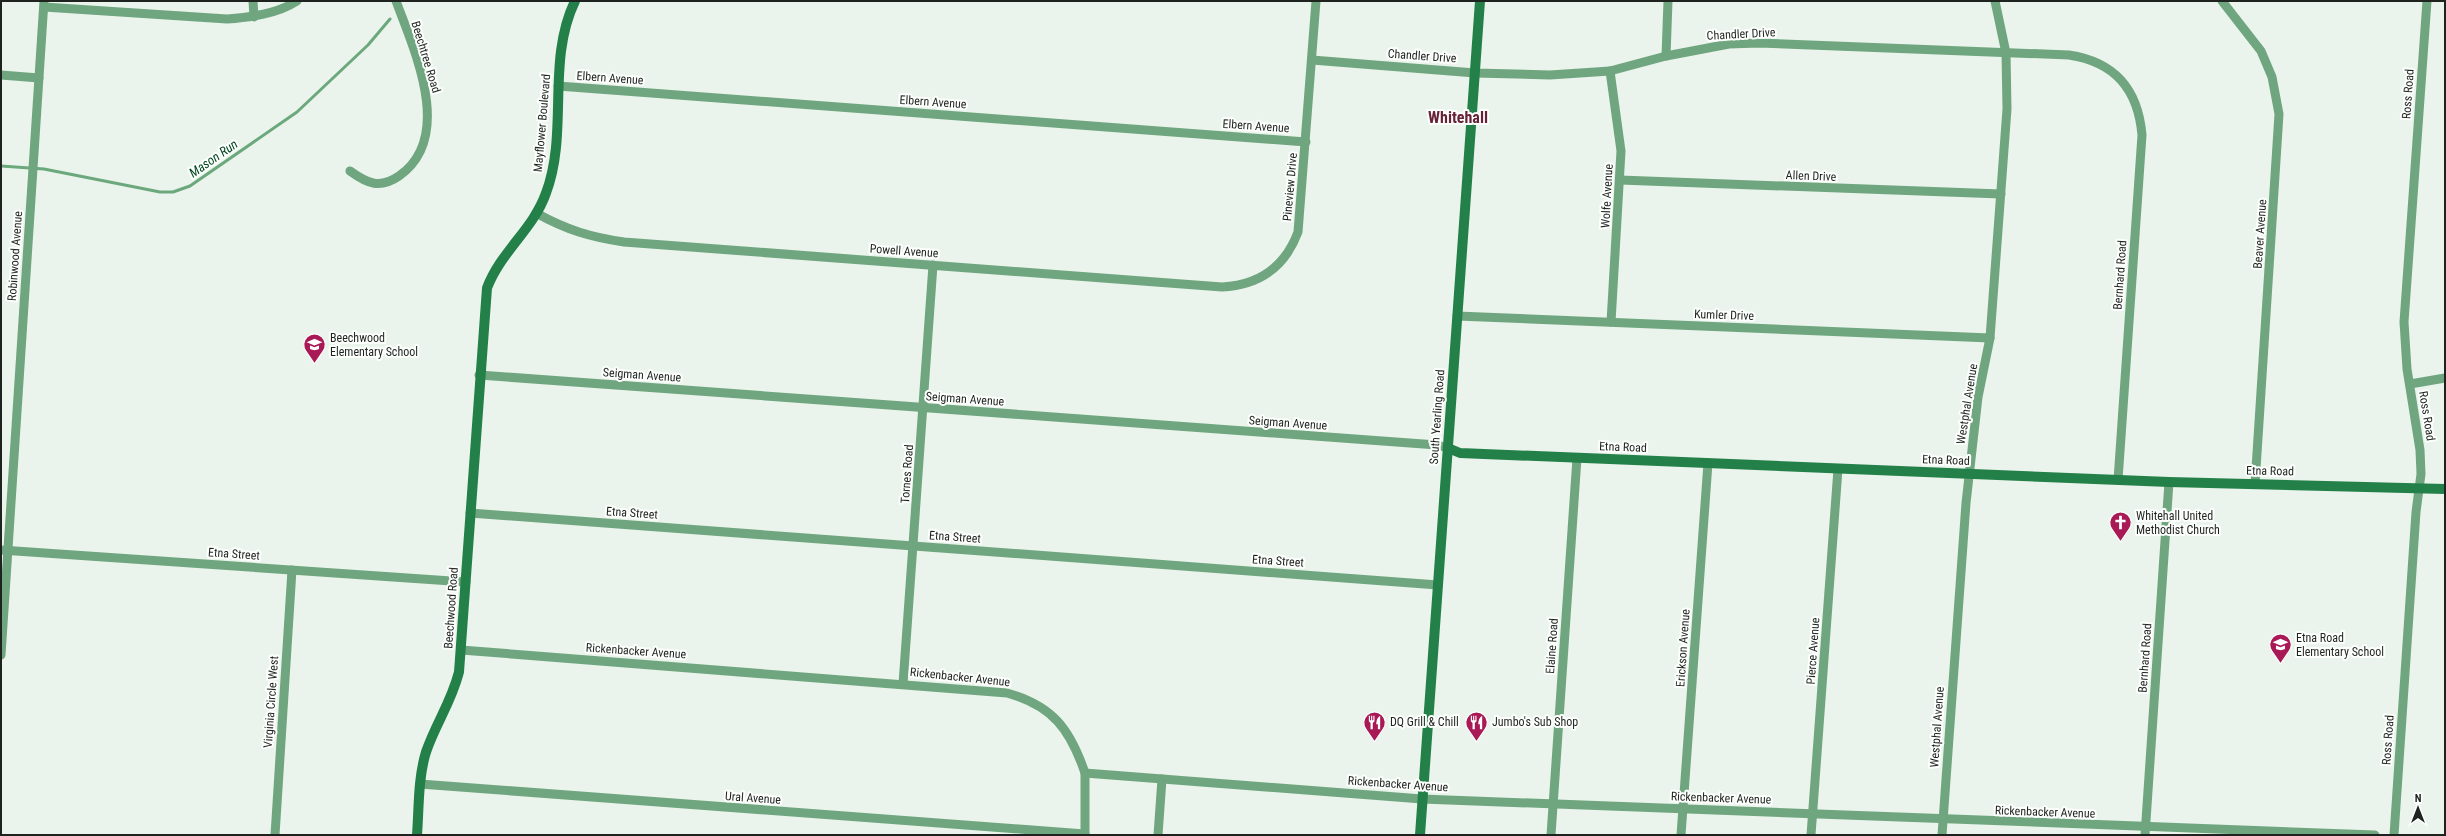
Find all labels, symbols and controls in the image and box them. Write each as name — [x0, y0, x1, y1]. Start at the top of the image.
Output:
street label: Beechtree Road — [408, 19, 444, 95]
street label: Chandler Drive — [1706, 25, 1776, 43]
street label: Chandler Drive — [1387, 47, 1457, 65]
street label: Ross Road — [2399, 68, 2417, 120]
street label: Elbern Avenue — [576, 69, 644, 87]
street label: Mayflower Boulevard — [531, 73, 553, 173]
street label: Elbern Avenue — [899, 93, 967, 111]
district label: Whitehall — [1428, 108, 1488, 127]
street label: Elbern Avenue — [1222, 117, 1290, 135]
water label: Mason Run — [186, 136, 240, 181]
street label: Pineview Drive — [1280, 152, 1300, 222]
street label: Wolfe Avenue — [1598, 163, 1616, 228]
street label: Allen Drive — [1785, 168, 1837, 184]
street label: Beaver Avenue — [2251, 198, 2269, 269]
street label: Robinwood Avenue — [5, 210, 25, 301]
street label: Bernhard Road — [2111, 240, 2129, 310]
street label: Powell Avenue — [869, 242, 939, 260]
street label: Kumler Drive — [1694, 307, 1755, 323]
place label: Beechwood Elementary School — [330, 331, 418, 359]
school or university icon: Beechwood Elementary School — [302, 332, 328, 365]
street label: Westphal Avenue — [1954, 362, 1980, 445]
street label: Seigman Avenue — [602, 365, 682, 385]
street label: South Yearling Road — [1427, 369, 1447, 465]
street label: Seigman Avenue — [925, 389, 1005, 409]
street label: Ross Road — [2416, 390, 2438, 442]
street label: Seigman Avenue — [1248, 413, 1328, 433]
street label: Etna Road — [1599, 439, 1647, 455]
street label: Tornes Road — [898, 444, 916, 504]
street label: Etna Road — [1922, 452, 1970, 468]
street label: Etna Road — [2246, 464, 2294, 478]
street label: Etna Street — [606, 504, 659, 522]
place label: Whitehall United Methodist Church — [2136, 509, 2220, 537]
church icon: Whitehall United Methodist Church — [2107, 510, 2133, 543]
street label: Etna Street — [929, 528, 982, 546]
street label: Etna Street — [208, 545, 261, 563]
street label: Etna Street — [1252, 552, 1305, 570]
street label: Beechwood Road — [441, 567, 461, 649]
street label: Erickson Avenue — [1673, 608, 1693, 687]
street label: Pierce Avenue — [1804, 617, 1822, 685]
street label: Elaine Road — [1543, 618, 1561, 674]
street label: Bernhard Road — [2136, 623, 2154, 693]
place label: Etna Road Elementary School — [2296, 631, 2384, 659]
school or university icon: Etna Road Elementary School — [2268, 632, 2294, 665]
street label: Rickenbacker Avenue — [585, 641, 687, 662]
street label: Virginia Circle West — [261, 655, 281, 748]
street label: Rickenbacker Avenue — [909, 665, 1011, 689]
street label: Westphal Avenue — [1927, 686, 1947, 768]
restaurant icon: DQ Grill & Chill — [1362, 709, 1388, 742]
restaurant icon: Jumbo's Sub Shop — [1463, 709, 1489, 742]
street label: Ross Road — [2379, 714, 2397, 766]
place label: DQ Grill & Chill — [1390, 715, 1459, 729]
place label: Jumbo's Sub Shop — [1492, 715, 1578, 729]
street label: Rickenbacker Avenue — [1347, 774, 1449, 795]
north arrow — [2398, 788, 2438, 828]
street label: Ural Avenue — [725, 789, 782, 807]
street label: Rickenbacker Avenue — [1671, 789, 1772, 807]
text: N — [2415, 792, 2422, 805]
street label: Rickenbacker Avenue — [1995, 803, 2096, 821]

